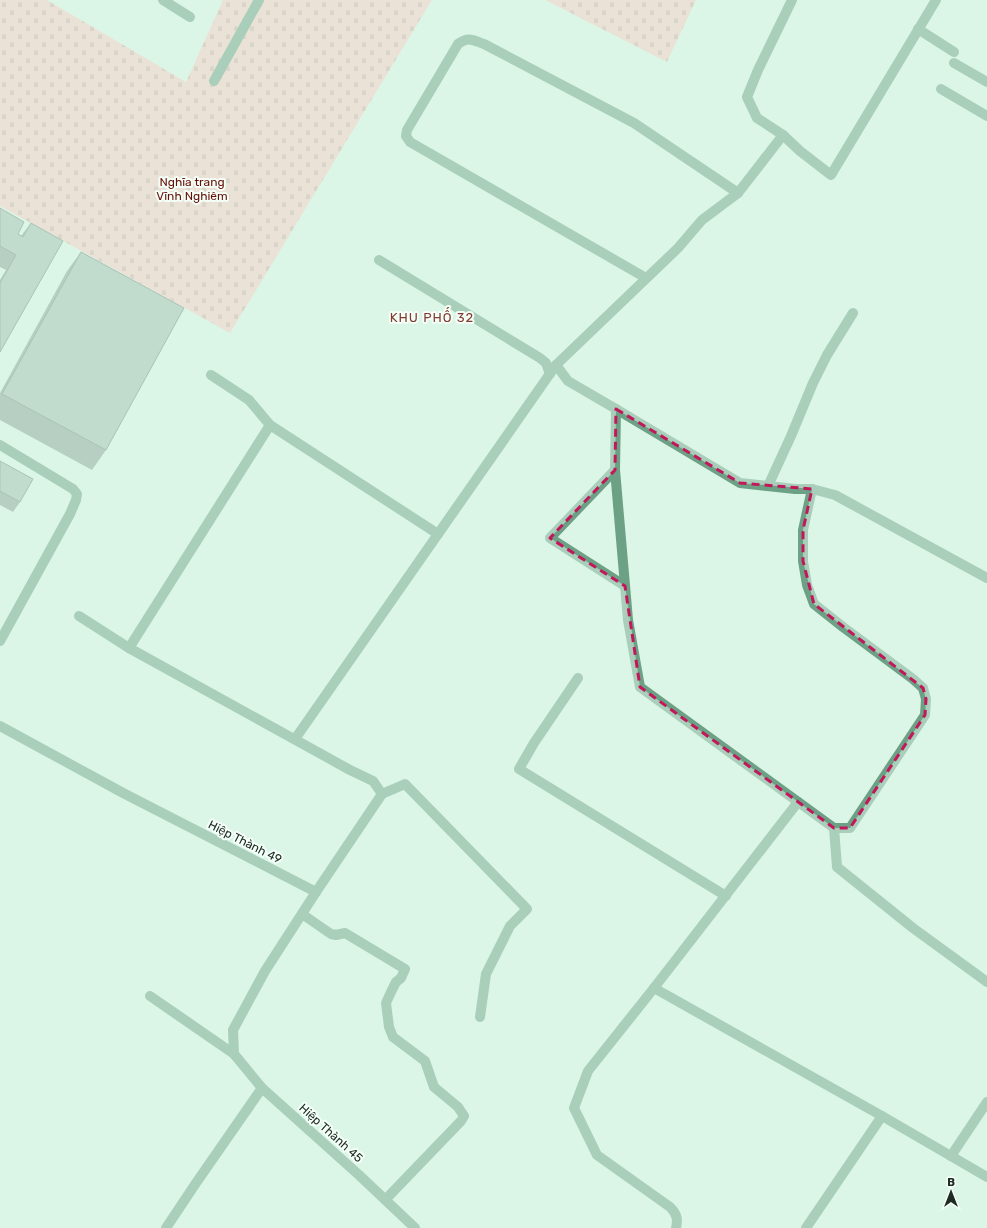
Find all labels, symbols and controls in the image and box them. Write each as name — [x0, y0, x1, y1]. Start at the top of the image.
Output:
park label: Nghĩa trang Vĩnh Nghiêm — [156, 175, 228, 203]
district label: KHU PHỐ 32 — [390, 307, 474, 325]
street label: Hiệp Thành 49 — [206, 817, 284, 867]
street label: Hiệp Thành 45 — [296, 1101, 366, 1165]
north arrow — [931, 1172, 971, 1212]
text: B — [947, 1176, 955, 1189]

